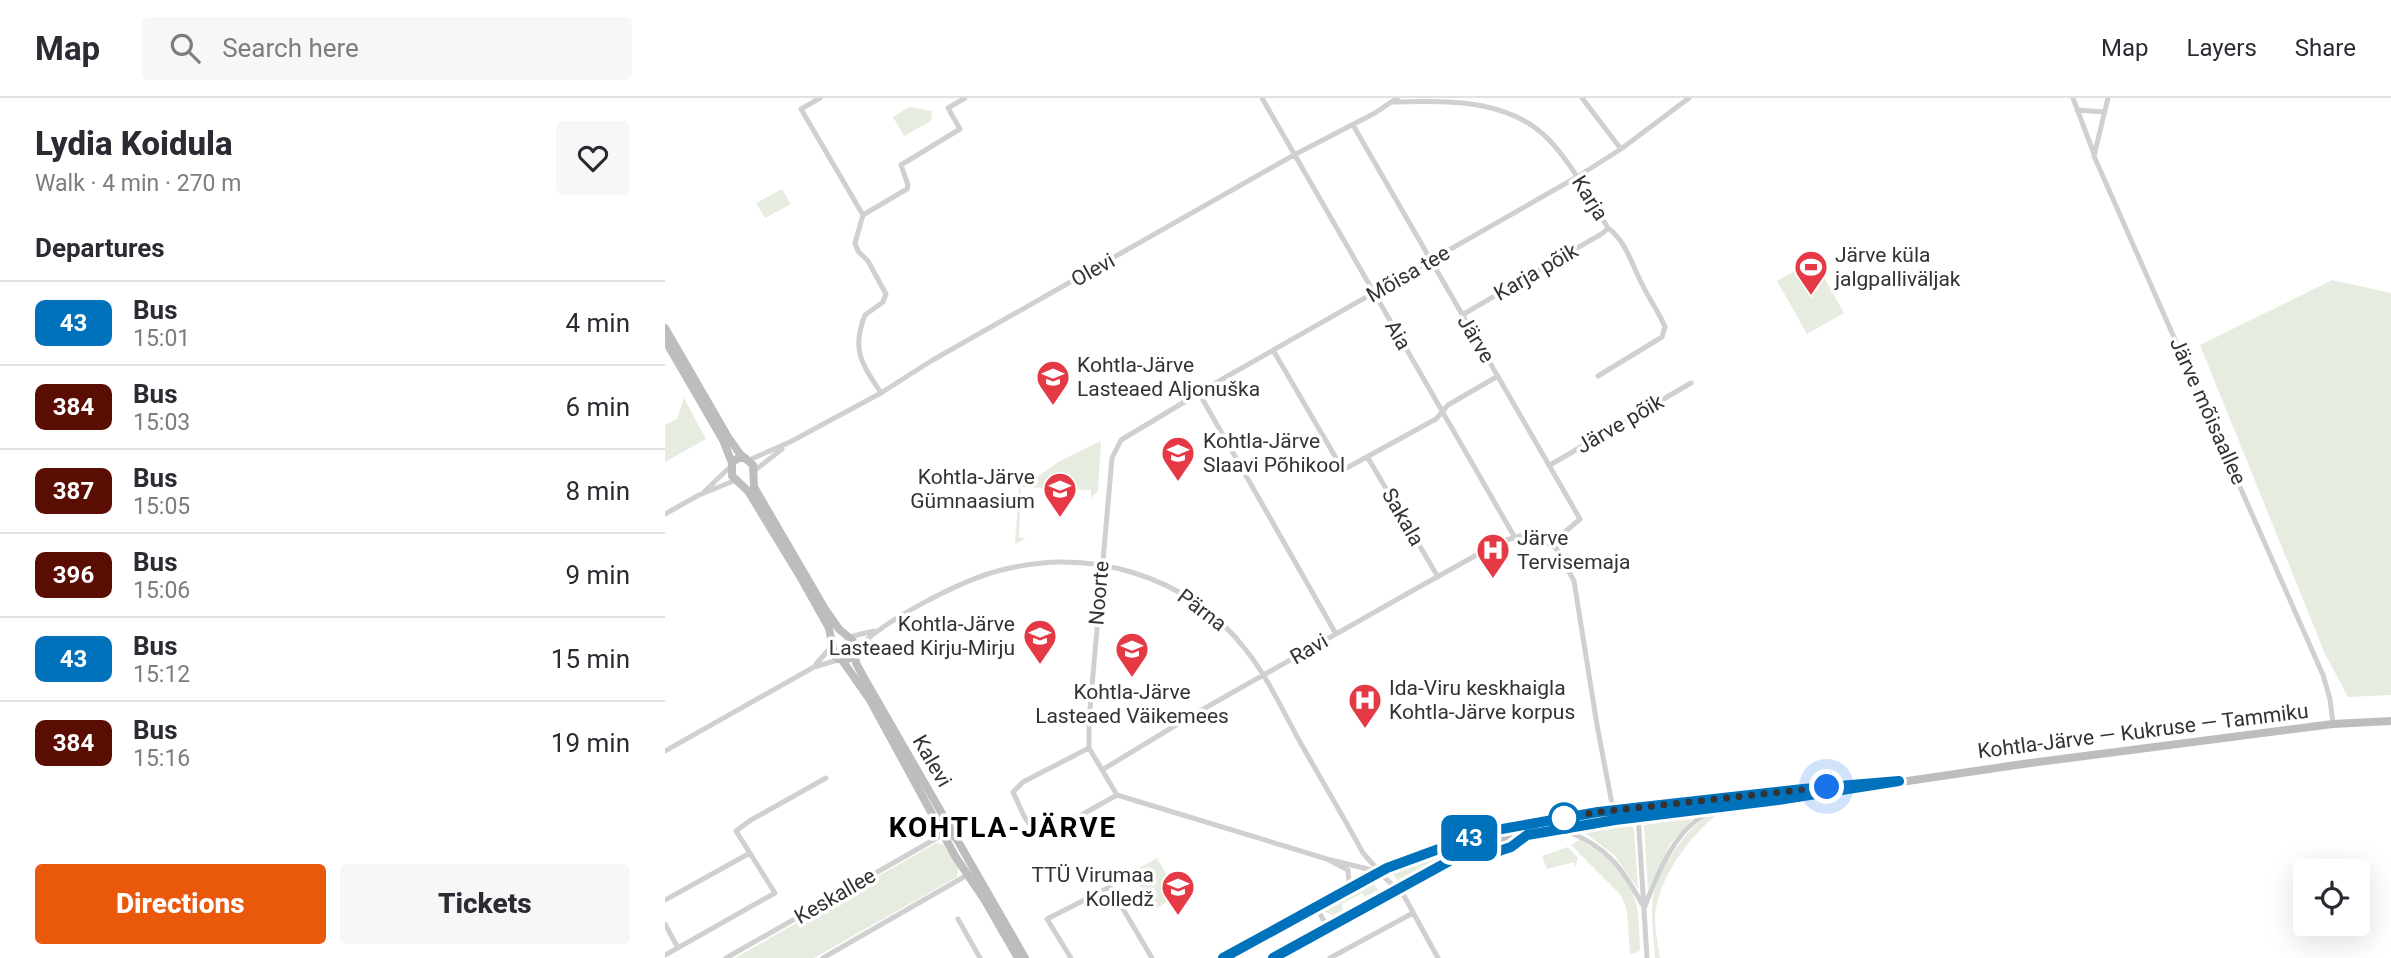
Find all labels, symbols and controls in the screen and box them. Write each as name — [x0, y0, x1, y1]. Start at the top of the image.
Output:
search box — [142, 17, 632, 80]
text: Map — [35, 29, 100, 68]
icon: search — [166, 29, 204, 67]
text: Search here — [222, 33, 359, 63]
text: Map — [2101, 34, 2149, 62]
text: Layers — [2187, 34, 2257, 62]
text: Share — [2295, 34, 2356, 62]
button: heart — [556, 121, 630, 195]
text: Lydia Koidula — [35, 124, 233, 163]
text: Walk · 4 min · 270 m — [35, 170, 241, 197]
street label: Karja — [1567, 171, 1613, 225]
text: Departures — [35, 233, 165, 263]
street label: Karja põik — [1490, 238, 1583, 306]
street label: Mõisa tee — [1362, 241, 1454, 307]
place label: Järve küla jalgpalliväljak — [1834, 243, 1961, 291]
street label: Olevi — [1067, 248, 1119, 292]
sports icon: Järve küla jalgpalliväljak — [1792, 248, 1830, 297]
text: Bus — [133, 295, 178, 325]
text: 4 min — [565, 308, 630, 338]
text: 43 — [60, 309, 87, 337]
street label: Järve — [1452, 311, 1500, 367]
street label: Aia — [1380, 316, 1416, 354]
text: 15:01 — [133, 325, 190, 352]
street label: Järve mõisaallee — [2165, 334, 2251, 488]
place label: Kohtla-Järve Lasteaed Aljonuška — [1077, 353, 1260, 401]
school or university icon: Kohtla-Järve Lasteaed Aljonuška — [1034, 358, 1072, 407]
text: Bus — [133, 379, 178, 409]
street label: Järve põik — [1572, 389, 1668, 458]
text: 6 min — [565, 392, 630, 422]
text: 384 — [53, 393, 94, 421]
text: 15:03 — [133, 409, 190, 436]
place label: Kohtla-Järve Slaavi Põhikool — [1203, 429, 1345, 477]
school or university icon: Kohtla-Järve Slaavi Põhikool — [1159, 434, 1197, 483]
text: Bus — [133, 463, 178, 493]
place label: Kohtla-Järve Gümnaasium — [910, 465, 1035, 513]
school or university icon: Kohtla-Järve Gümnaasium — [1041, 470, 1079, 519]
text: 8 min — [565, 476, 630, 506]
text: 387 — [53, 477, 94, 505]
street label: Sakala — [1377, 484, 1429, 550]
text: 15:05 — [133, 493, 190, 520]
place label: Järve Tervisemaja — [1517, 526, 1631, 574]
hospital icon: Järve Tervisemaja — [1474, 531, 1512, 580]
text: Bus — [133, 547, 178, 577]
text: 9 min — [565, 560, 630, 590]
street label: Noorte — [1084, 560, 1114, 626]
text: 396 — [53, 561, 94, 589]
text: 15:06 — [133, 577, 190, 604]
street label: Pärna — [1173, 584, 1231, 636]
place label: Kohtla-Järve Lasteaed Kirju-Mirju — [829, 612, 1015, 660]
school or university icon: Kohtla-Järve Lasteaed Kirju-Mirju — [1021, 617, 1059, 666]
street label: Ravi — [1286, 629, 1332, 669]
school or university icon: Kohtla-Järve Lasteaed Väikemees — [1113, 630, 1151, 679]
text: Bus — [133, 631, 178, 661]
text: 15 min — [551, 644, 630, 674]
text: 43 — [60, 645, 87, 673]
text: 15:12 — [133, 661, 190, 688]
place label: Ida-Viru keskhaigla Kohtla-Järve korpus — [1389, 676, 1575, 724]
place label: Kohtla-Järve Lasteaed Väikemees — [1035, 680, 1229, 728]
hospital icon: Ida-Viru keskhaigla Kohtla-Järve korpus — [1346, 681, 1384, 730]
street label: Kohtla-Järve — Kukruse — Tammiku — [1976, 699, 2310, 763]
text: Bus — [133, 715, 178, 745]
text: 19 min — [551, 728, 630, 758]
text: 384 — [53, 729, 94, 757]
street label: Kalevi — [908, 731, 956, 791]
text: 15:16 — [133, 745, 190, 772]
your location — [1809, 769, 1844, 804]
unlabelled marker — [1549, 803, 1579, 833]
district label: KOHTLA-JÄRVE — [889, 811, 1117, 844]
line badge: 43 — [1437, 815, 1501, 861]
text: 43 — [1455, 824, 1483, 852]
map controls — [2293, 859, 2370, 936]
button: locate — [2293, 859, 2370, 936]
street label: Keskallee — [790, 863, 880, 929]
place label: TTÜ Virumaa Kolledž — [1032, 863, 1154, 911]
button: Directions — [35, 864, 326, 944]
button: Tickets — [340, 864, 630, 944]
school or university icon: TTÜ Virumaa Kolledž — [1159, 868, 1197, 917]

